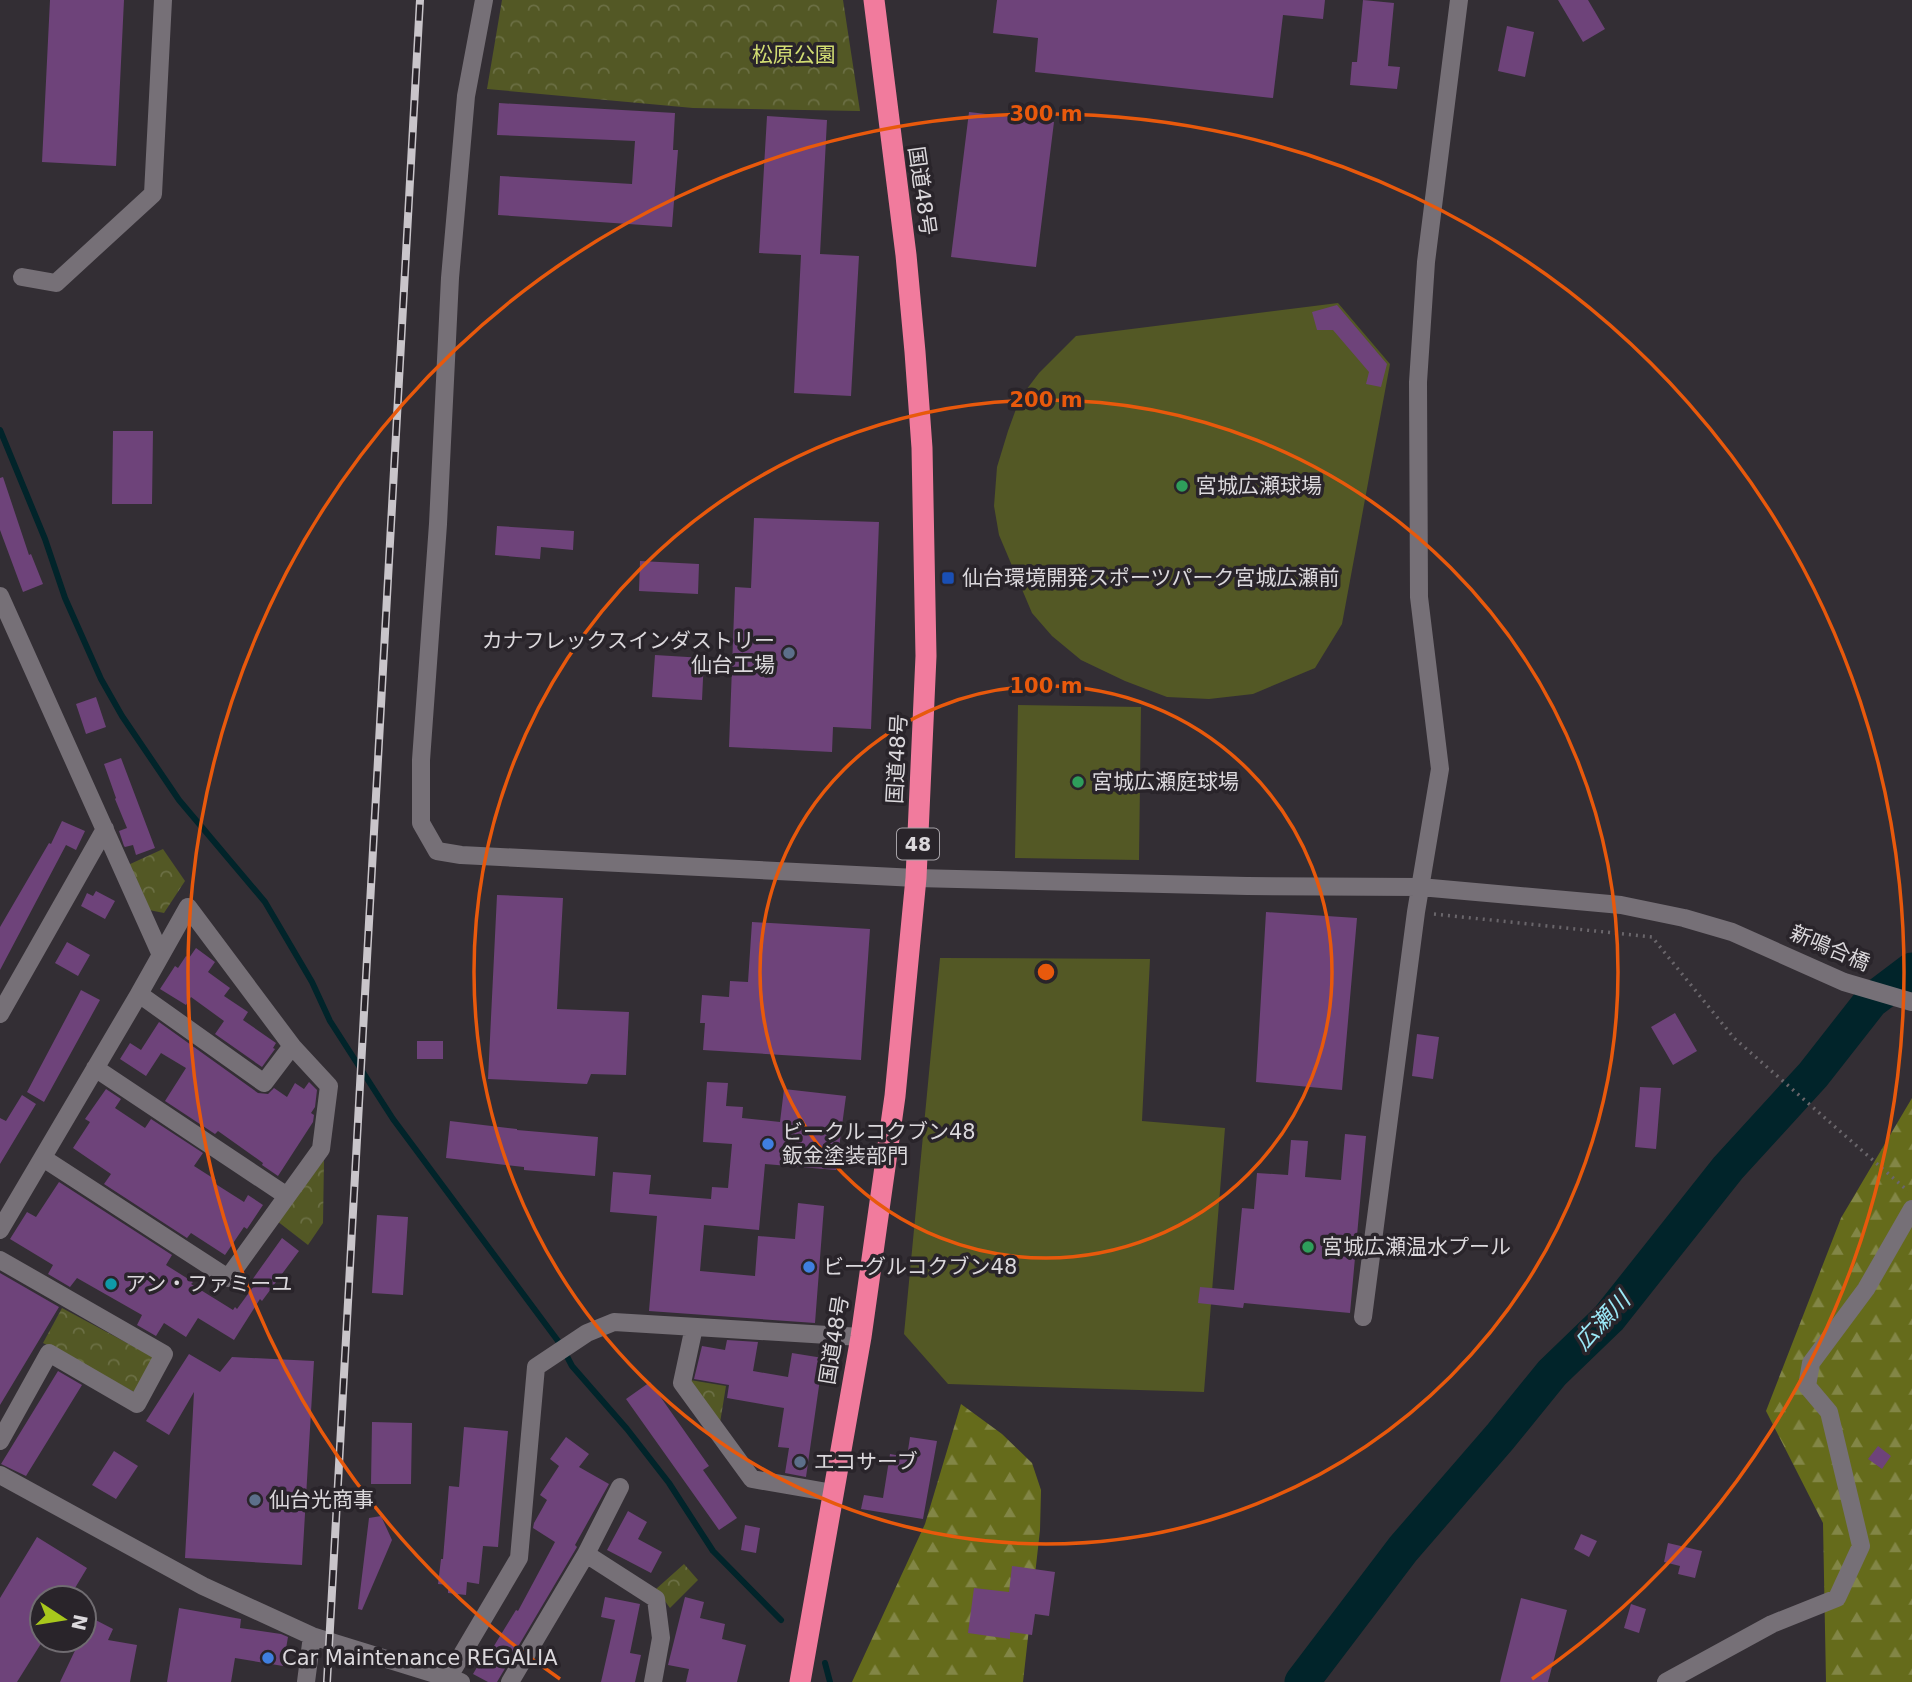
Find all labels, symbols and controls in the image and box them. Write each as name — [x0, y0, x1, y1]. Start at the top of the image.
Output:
park label: 松原公園 — [752, 43, 836, 67]
text: 300 m — [1009, 102, 1083, 126]
street label: 国道48号 — [904, 145, 940, 237]
text: 200 m — [1009, 388, 1083, 412]
place label: 宮城広瀬球場 — [1196, 474, 1322, 498]
marker: 宮城広瀬球場 — [1174, 478, 1190, 494]
place label: 仙台環境開発スポーツパーク宮城広瀬前 — [962, 566, 1340, 590]
marker: 仙台環境開発スポーツパーク宮城広瀬前 — [940, 570, 956, 586]
place label: カナフレックスインダストリー 仙台工場 — [482, 629, 775, 677]
marker: カナフレックスインダストリー 仙台工場 — [781, 645, 797, 661]
text: 100 m — [1009, 674, 1083, 698]
street label: 国道48号 — [883, 714, 911, 804]
place label: 宮城広瀬庭球場 — [1092, 770, 1239, 794]
marker: 宮城広瀬庭球場 — [1070, 774, 1086, 790]
road number: 48 — [897, 828, 939, 860]
street label: 新鳴合橋 — [1787, 921, 1873, 975]
centre of rings — [1034, 960, 1058, 984]
place label: ビークルコクブン48 鈑金塗装部門 — [782, 1120, 976, 1168]
marker: ビークルコクブン48 鈑金塗装部門 — [760, 1136, 776, 1152]
place label: 宮城広瀬温水プール — [1322, 1235, 1511, 1259]
marker: 宮城広瀬温水プール — [1300, 1239, 1316, 1255]
place label: ビーグルコクブン48 — [823, 1255, 1017, 1279]
marker: ビーグルコクブン48 — [801, 1259, 817, 1275]
place label: アン・ファミーユ — [125, 1272, 292, 1296]
marker: アン・ファミーユ — [103, 1276, 119, 1292]
water label: 広瀬川 — [1569, 1285, 1637, 1355]
street label: 国道48号 — [815, 1294, 853, 1386]
place label: エコサーブ — [814, 1450, 918, 1474]
marker: エコサーブ — [792, 1454, 808, 1470]
place label: 仙台光商事 — [269, 1488, 374, 1512]
marker: 仙台光商事 — [247, 1492, 263, 1508]
north arrow — [28, 1584, 98, 1654]
text: N — [67, 1612, 92, 1633]
place label: Car Maintenance REGALIA — [282, 1646, 558, 1670]
marker: Car Maintenance REGALIA — [260, 1650, 276, 1666]

